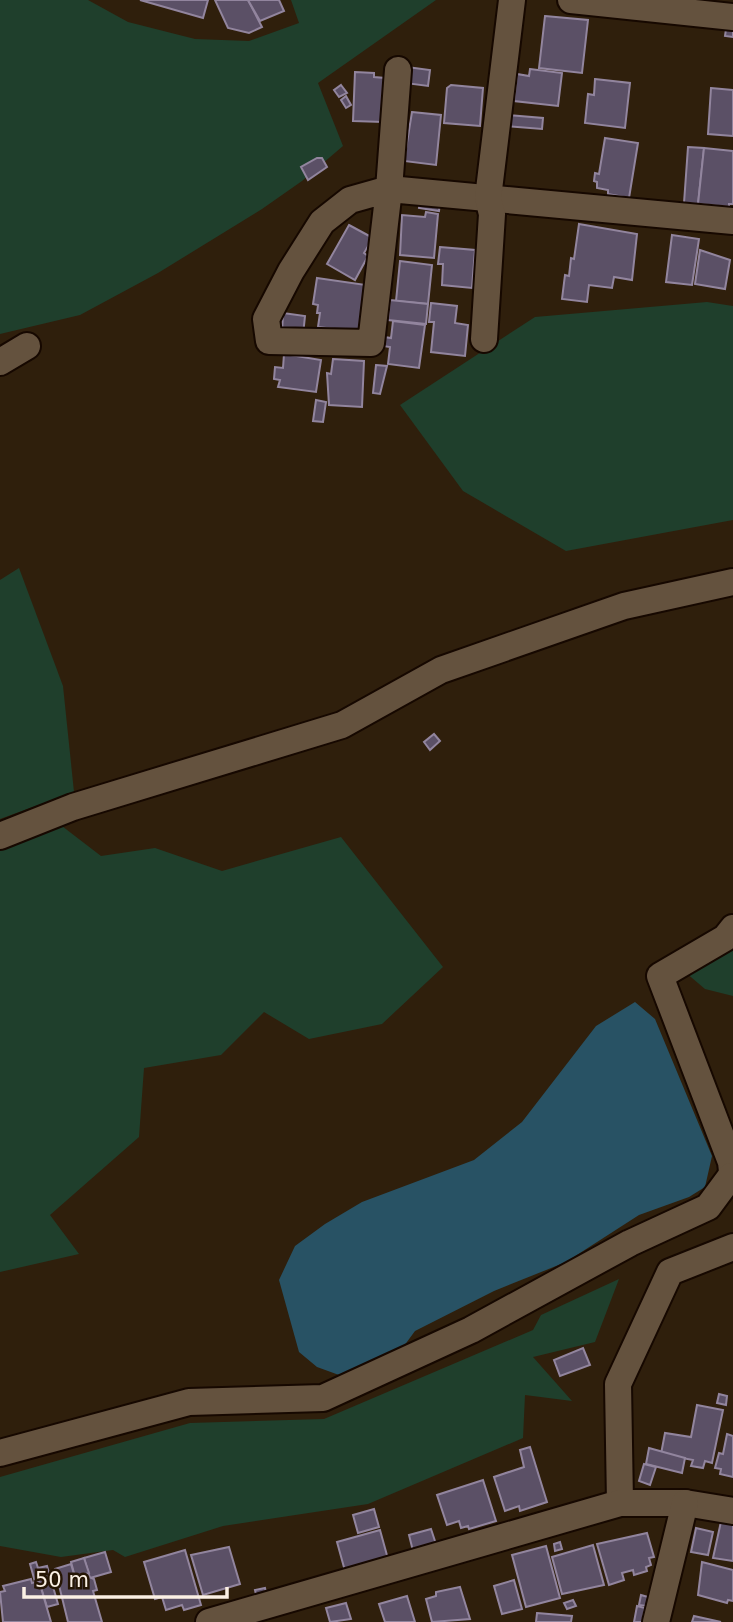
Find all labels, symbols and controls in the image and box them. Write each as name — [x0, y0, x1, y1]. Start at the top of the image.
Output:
scale bar — [24, 1556, 228, 1600]
text: 50 m — [35, 1568, 89, 1592]

